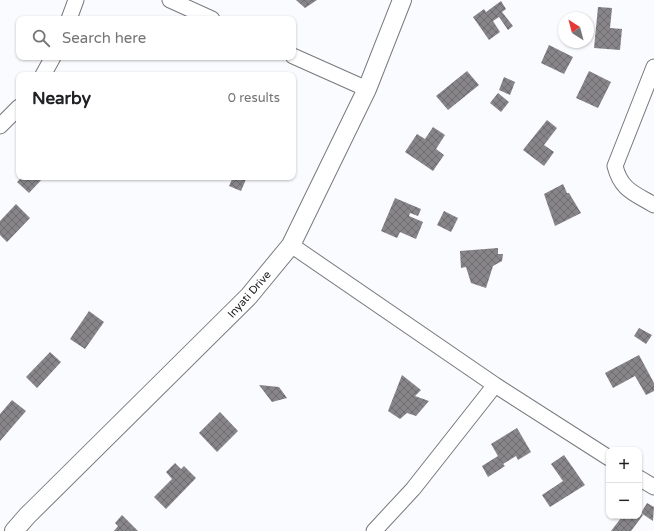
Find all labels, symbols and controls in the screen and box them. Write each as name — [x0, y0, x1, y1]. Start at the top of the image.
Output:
north arrow — [558, 12, 594, 48]
search box — [16, 16, 296, 60]
icon: search — [30, 27, 52, 49]
text: Search here — [62, 29, 146, 47]
text: Nearby — [32, 88, 91, 109]
text: 0 results — [228, 90, 280, 106]
street label: Inyati Drive — [225, 268, 274, 320]
map controls — [606, 447, 642, 519]
button: + — [606, 447, 642, 483]
button: − — [606, 483, 642, 519]

